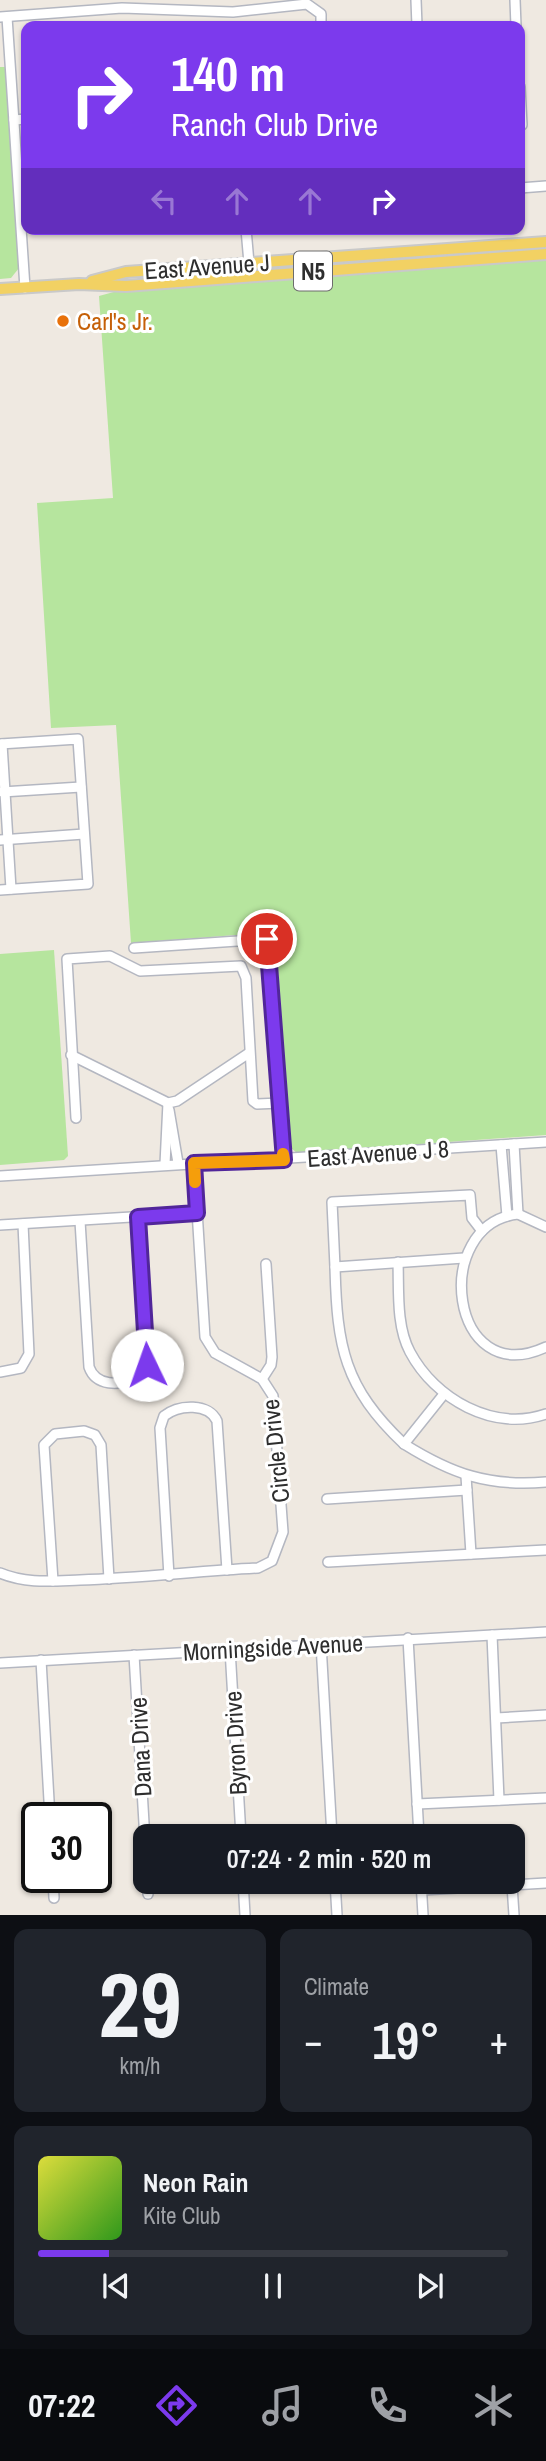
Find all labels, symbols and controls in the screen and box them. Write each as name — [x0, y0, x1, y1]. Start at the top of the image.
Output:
text: 140 m — [171, 40, 285, 106]
icon: right — [56, 49, 147, 140]
text: Ranch Club Drive — [171, 103, 378, 146]
icon: left — [145, 182, 183, 220]
icon: ahead — [218, 182, 256, 220]
icon: ahead — [291, 182, 329, 220]
icon: right — [364, 182, 402, 220]
street label: East Avenue J — [143, 246, 271, 286]
road number: N5 — [294, 252, 332, 290]
place label: Carl's Jr. — [77, 305, 153, 337]
marker: Carl's Jr. — [55, 313, 71, 329]
pin — [237, 909, 297, 969]
icon: arrive — [248, 920, 286, 958]
street label: East Avenue J 8 — [306, 1132, 450, 1174]
position arrow — [110, 1328, 184, 1402]
street label: Circle Drive — [254, 1398, 296, 1504]
street label: Morningside Avenue — [182, 1626, 364, 1668]
street label: Byron Drive — [216, 1690, 254, 1796]
street label: Dana Drive — [121, 1696, 159, 1798]
speed limit sign: 30 — [21, 1802, 112, 1893]
text: 07:24 · 2 min · 520 m — [227, 1841, 431, 1876]
text: 29 — [99, 1943, 182, 2065]
text: Climate — [304, 1971, 369, 2002]
text: 19° — [372, 2005, 440, 2075]
text: − — [304, 2015, 322, 2066]
text: + — [490, 2015, 508, 2066]
text: km/h — [120, 2050, 160, 2081]
text: Neon Rain — [143, 2165, 248, 2200]
text: Kite Club — [143, 2200, 221, 2231]
icon: previous — [97, 2267, 135, 2305]
icon: pause — [254, 2267, 292, 2305]
icon: next — [411, 2267, 449, 2305]
icon: directions — [152, 2381, 201, 2430]
icon: music — [258, 2381, 307, 2430]
icon: phone — [363, 2381, 412, 2430]
icon: climate — [469, 2381, 518, 2430]
text: 07:22 — [28, 2384, 95, 2427]

